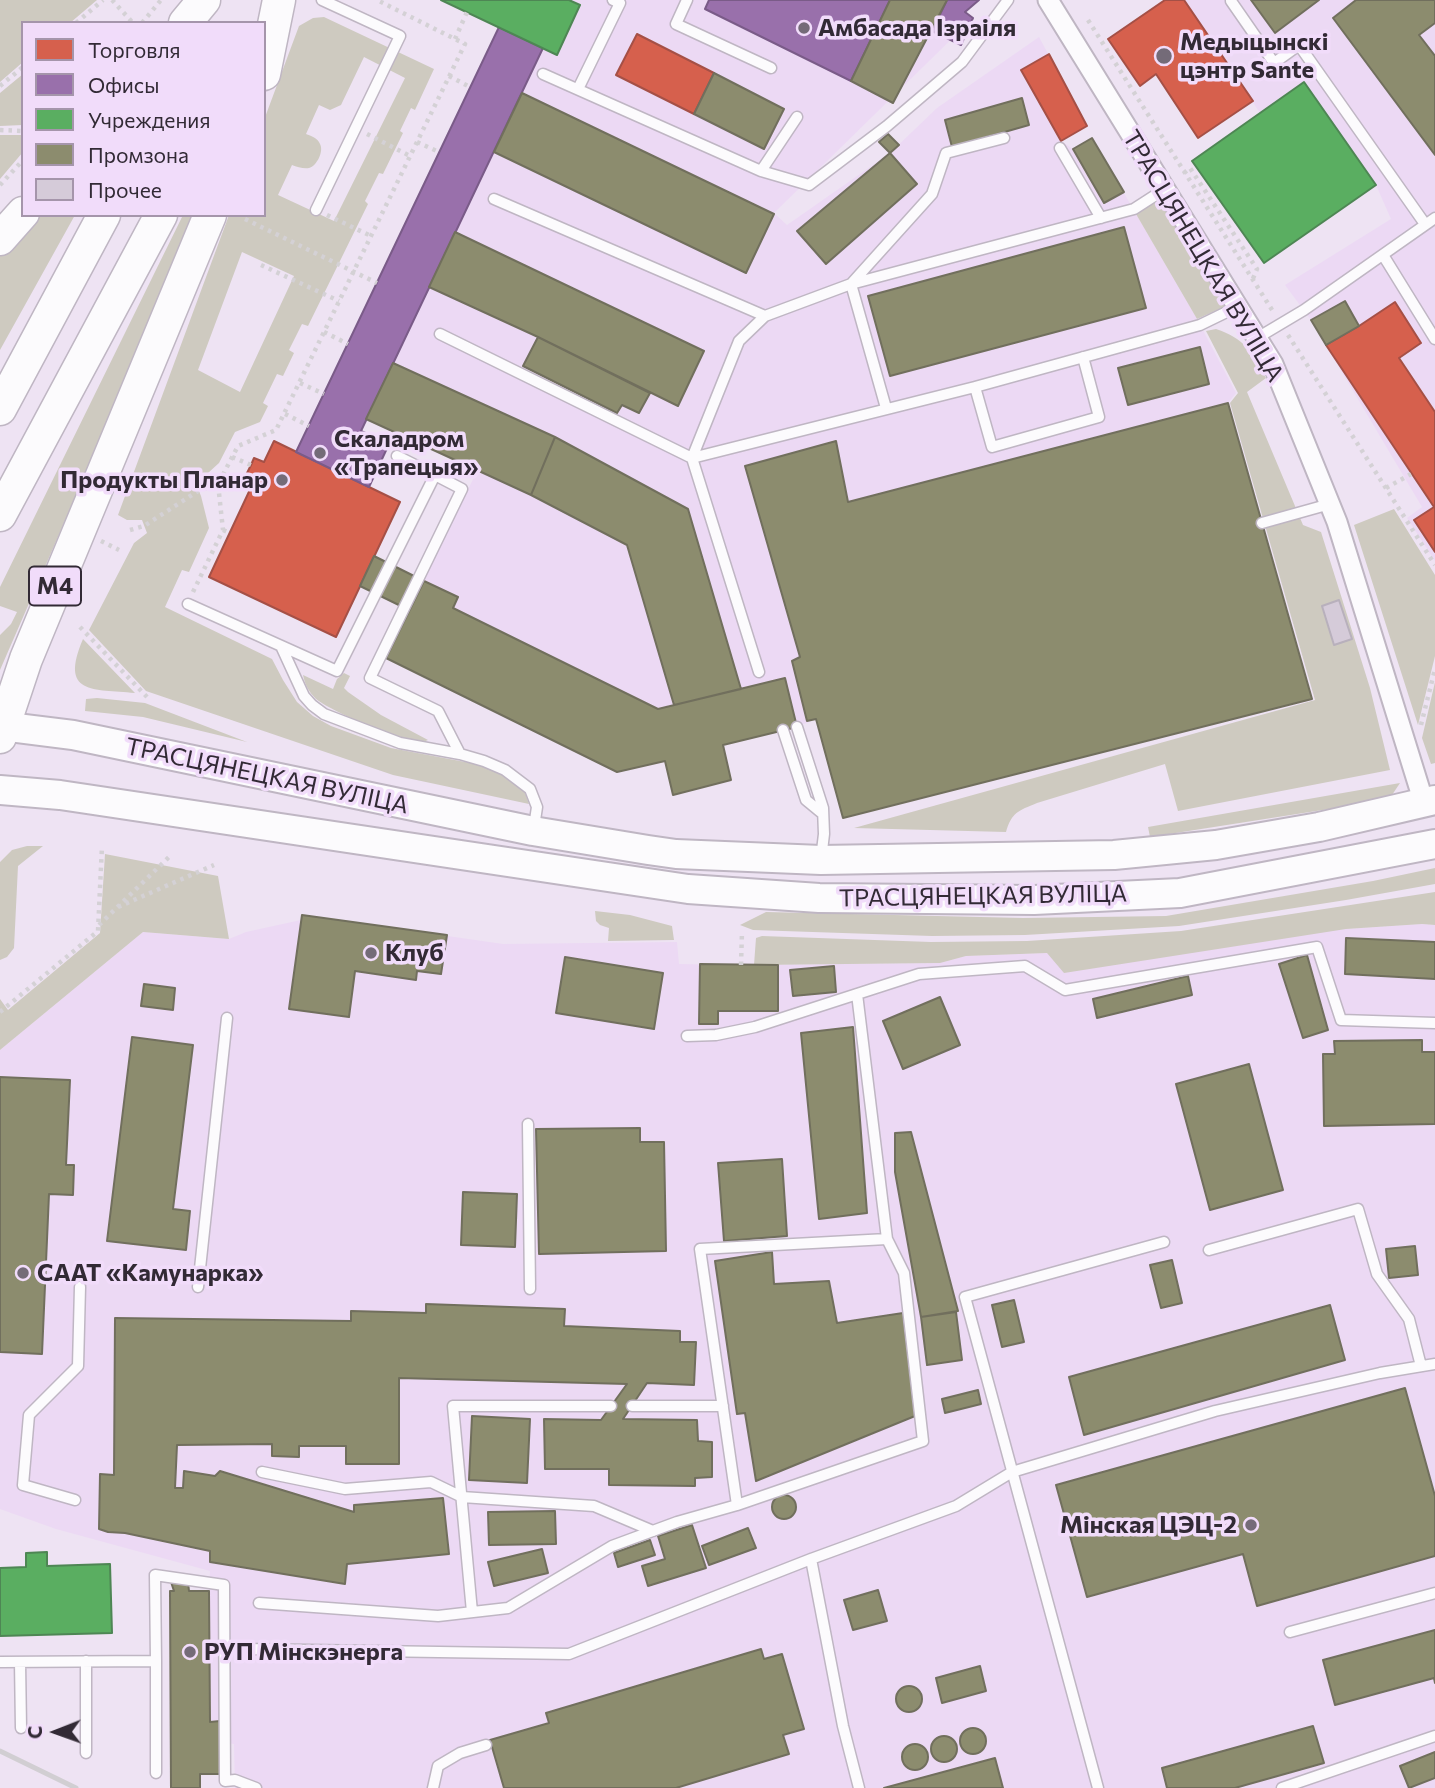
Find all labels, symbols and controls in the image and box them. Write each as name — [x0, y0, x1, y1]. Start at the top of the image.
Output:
place label: Амбасада Ізраіля — [818, 14, 1016, 42]
marker: Амбасада Ізраіля — [796, 20, 812, 36]
legend — [21, 21, 266, 217]
place label: Медыцынскі цэнтр Sante — [1180, 28, 1328, 84]
text: Торговля — [88, 37, 181, 62]
marker: Медыцынскі цэнтр Sante — [1154, 46, 1174, 66]
text: Офисы — [88, 72, 159, 97]
text: Учреждения — [88, 107, 210, 132]
street label: ТРАСЦЯНЕЦКАЯ ВУЛІЦА — [1116, 125, 1290, 387]
text: Промзона — [88, 142, 189, 167]
text: Прочее — [88, 177, 162, 202]
place label: Скаладром «Трапецыя» — [334, 425, 478, 481]
marker: Скаладром «Трапецыя» — [312, 445, 328, 461]
place label: Продукты Планар — [60, 466, 268, 494]
marker: Продукты Планар — [274, 472, 290, 488]
road number: М4 — [29, 566, 81, 606]
street label: ТРАСЦЯНЕЦКАЯ ВУЛІЦА — [123, 732, 411, 820]
street label: ТРАСЦЯНЕЦКАЯ ВУЛІЦА — [839, 879, 1127, 913]
place label: Клуб — [385, 939, 444, 967]
marker: Клуб — [363, 945, 379, 961]
place label: СААТ «Камунарка» — [37, 1259, 264, 1287]
marker: СААТ «Камунарка» — [15, 1265, 31, 1281]
place label: Мінская ЦЭЦ-2 — [1060, 1511, 1237, 1539]
marker: Мінская ЦЭЦ-2 — [1243, 1517, 1259, 1533]
place label: РУП Мінскэнерга — [204, 1638, 403, 1666]
marker: РУП Мінскэнерга — [182, 1644, 198, 1660]
north arrow — [21, 1697, 91, 1767]
text: С — [23, 1726, 46, 1739]

